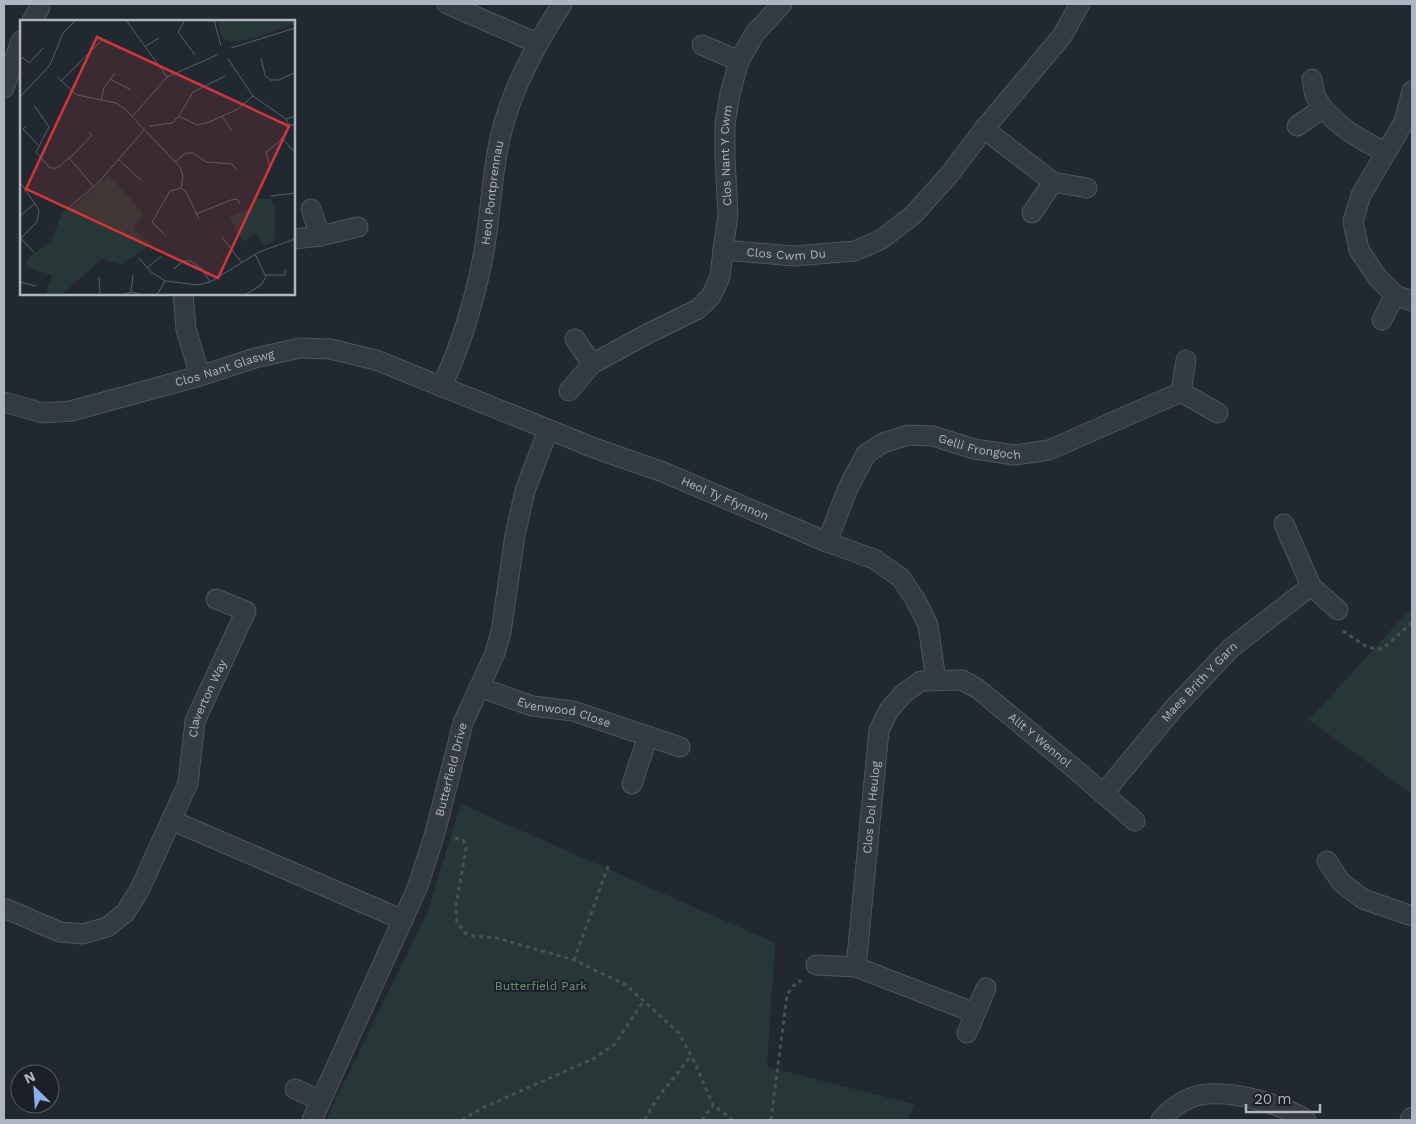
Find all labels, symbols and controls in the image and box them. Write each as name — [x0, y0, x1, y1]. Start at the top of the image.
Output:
inset map — [20, 20, 295, 295]
street label: Clos Nant Y Cwm — [718, 104, 735, 206]
street label: Heol Pontprennau — [478, 139, 506, 246]
street label: Clos Cwm Du — [746, 245, 826, 263]
street label: Clos Nant Glaswg — [173, 347, 276, 389]
street label: Gelli Frongoch — [937, 431, 1022, 462]
street label: Heol Ty Ffynnon — [679, 474, 771, 523]
street label: Maes Brith Y Garn — [1159, 639, 1240, 725]
street label: Claverton Way — [186, 657, 230, 738]
street label: Evenwood Close — [515, 694, 613, 730]
street label: Allt Y Wennol — [1005, 710, 1074, 770]
street label: Butterfield Drive — [432, 721, 470, 818]
street label: Clos Dol Heulog — [860, 760, 883, 854]
park label: Butterfield Park — [495, 979, 587, 993]
north arrow — [10, 1064, 60, 1114]
text: N — [21, 1068, 38, 1087]
scale bar — [1246, 1082, 1320, 1114]
text: 20 m — [1254, 1090, 1292, 1108]

